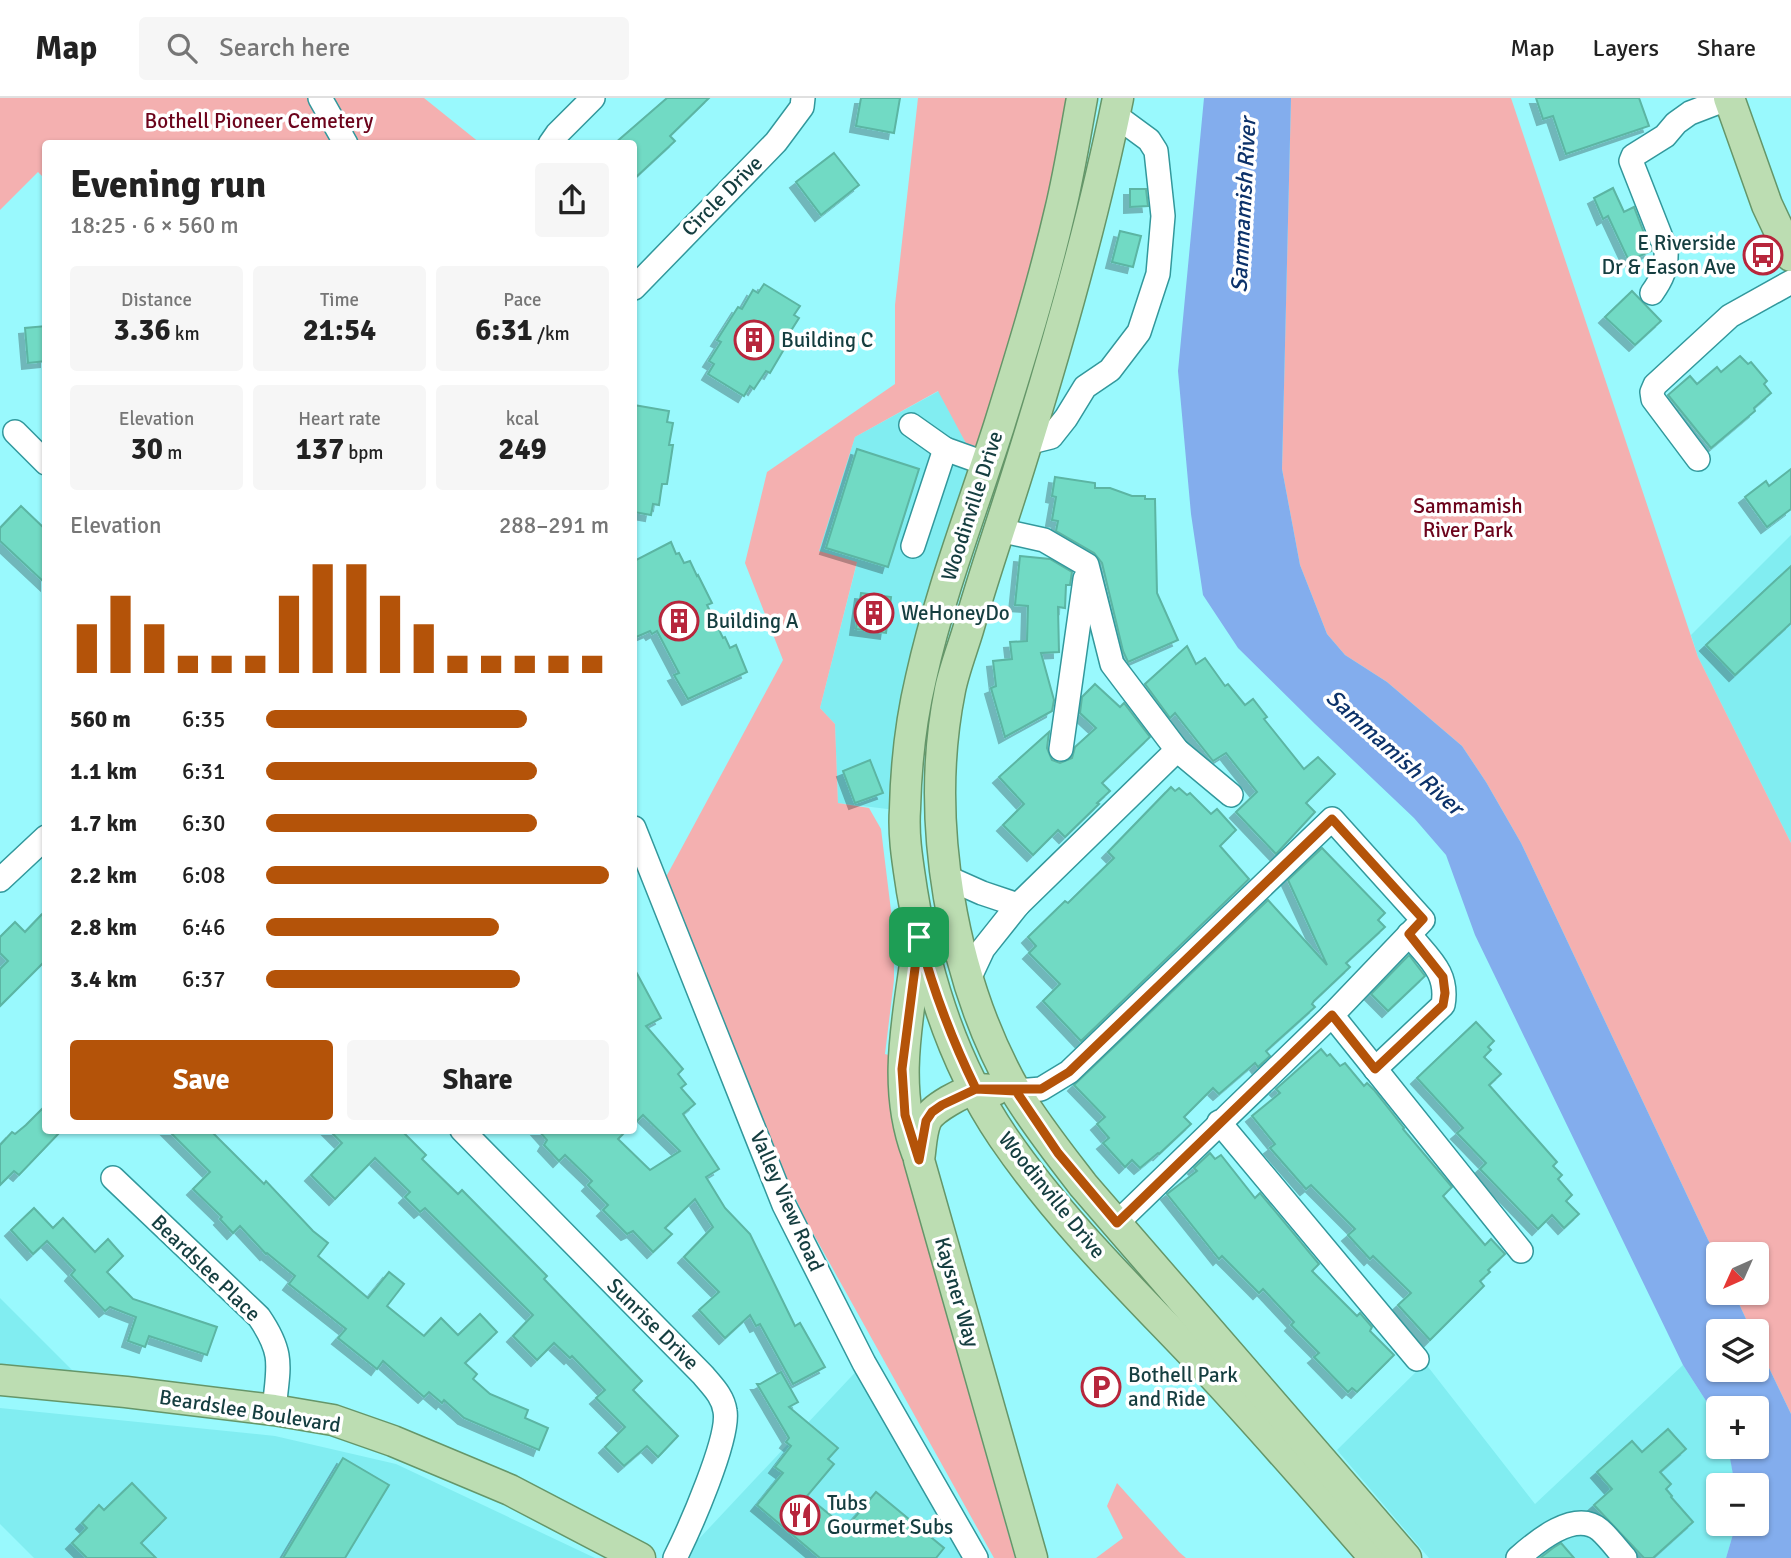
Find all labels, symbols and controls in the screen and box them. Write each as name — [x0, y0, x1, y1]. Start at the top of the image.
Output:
search box — [139, 17, 629, 80]
text: Map — [35, 28, 97, 69]
icon: search — [163, 29, 201, 67]
text: Search here — [219, 32, 350, 64]
text: Map — [1510, 33, 1555, 63]
text: Layers — [1593, 33, 1659, 63]
text: Share — [1697, 33, 1756, 63]
park label: Bothell Pioneer Cemetery — [145, 108, 374, 134]
water label: Sammamish River — [1224, 113, 1263, 293]
street label: Circle Drive — [676, 150, 768, 242]
text: Evening run — [70, 161, 266, 208]
button: share — [535, 163, 609, 237]
text: 18:25 · 6 × 560 m — [70, 211, 239, 240]
place label: E Riverside Dr & Eason Ave — [1602, 230, 1736, 280]
bus stop icon: E Riverside Dr & Eason Ave — [1742, 234, 1784, 276]
text: Distance — [121, 288, 192, 312]
text: Time — [320, 288, 359, 312]
text: Pace — [503, 288, 542, 312]
text: 3.36 — [113, 312, 171, 349]
text: 21:54 — [303, 312, 376, 349]
text: 6:31 — [475, 312, 533, 349]
building icon: Building C — [733, 319, 775, 361]
text: km — [171, 322, 200, 346]
text: /km — [533, 322, 570, 346]
place label: Building C — [781, 327, 873, 353]
text: Elevation — [119, 407, 194, 431]
text: Heart rate — [298, 407, 381, 431]
text: kcal — [506, 407, 539, 431]
street label: Woodinville Drive — [936, 428, 1008, 584]
text: 30 — [131, 431, 163, 468]
text: 137 — [295, 431, 344, 468]
text: 249 — [498, 431, 547, 468]
text: m — [163, 441, 182, 465]
text: bpm — [344, 441, 384, 465]
park label: Sammamish River Park — [1413, 493, 1523, 543]
text: Elevation — [70, 511, 162, 540]
text: 288–291 m — [499, 511, 609, 540]
building icon: WeHoneyDo — [853, 592, 895, 634]
building icon: Building A — [658, 600, 700, 642]
place label: WeHoneyDo — [901, 600, 1010, 626]
place label: Building A — [706, 608, 799, 634]
water label: Sammamish River — [1320, 683, 1472, 824]
text: 560 m — [70, 705, 131, 734]
text: 6:35 — [182, 705, 225, 734]
text: 1.1 km — [70, 757, 137, 786]
text: 6:31 — [182, 757, 225, 786]
text: 1.7 km — [70, 809, 137, 838]
text: 6:30 — [182, 809, 225, 838]
text: 2.2 km — [70, 861, 137, 890]
text: 6:08 — [182, 861, 225, 890]
pin — [889, 907, 949, 967]
text: 2.8 km — [70, 913, 137, 942]
text: 6:46 — [182, 913, 225, 942]
icon: arrive — [900, 918, 938, 956]
text: 3.4 km — [70, 965, 137, 994]
text: 6:37 — [182, 965, 225, 994]
button: Save — [70, 1040, 333, 1120]
button: Share — [347, 1040, 609, 1120]
street label: Woodinville Drive — [993, 1126, 1111, 1264]
street label: Valley View Road — [744, 1127, 830, 1275]
street label: Beardslee Place — [146, 1209, 266, 1327]
street label: Kaysner Way — [929, 1234, 985, 1350]
north arrow — [1706, 1242, 1769, 1306]
map controls — [1706, 1242, 1769, 1536]
street label: Sunrise Drive — [601, 1272, 705, 1376]
button: layers — [1706, 1319, 1769, 1382]
place label: Bothell Park and Ride — [1128, 1362, 1238, 1412]
parking icon: Bothell Park and Ride — [1080, 1366, 1122, 1408]
street label: Beardslee Boulevard — [157, 1384, 343, 1438]
button: + — [1706, 1396, 1769, 1459]
button: − — [1706, 1473, 1769, 1536]
place label: Tubs Gourmet Subs — [827, 1490, 953, 1540]
restaurant icon: Tubs Gourmet Subs — [779, 1494, 821, 1536]

